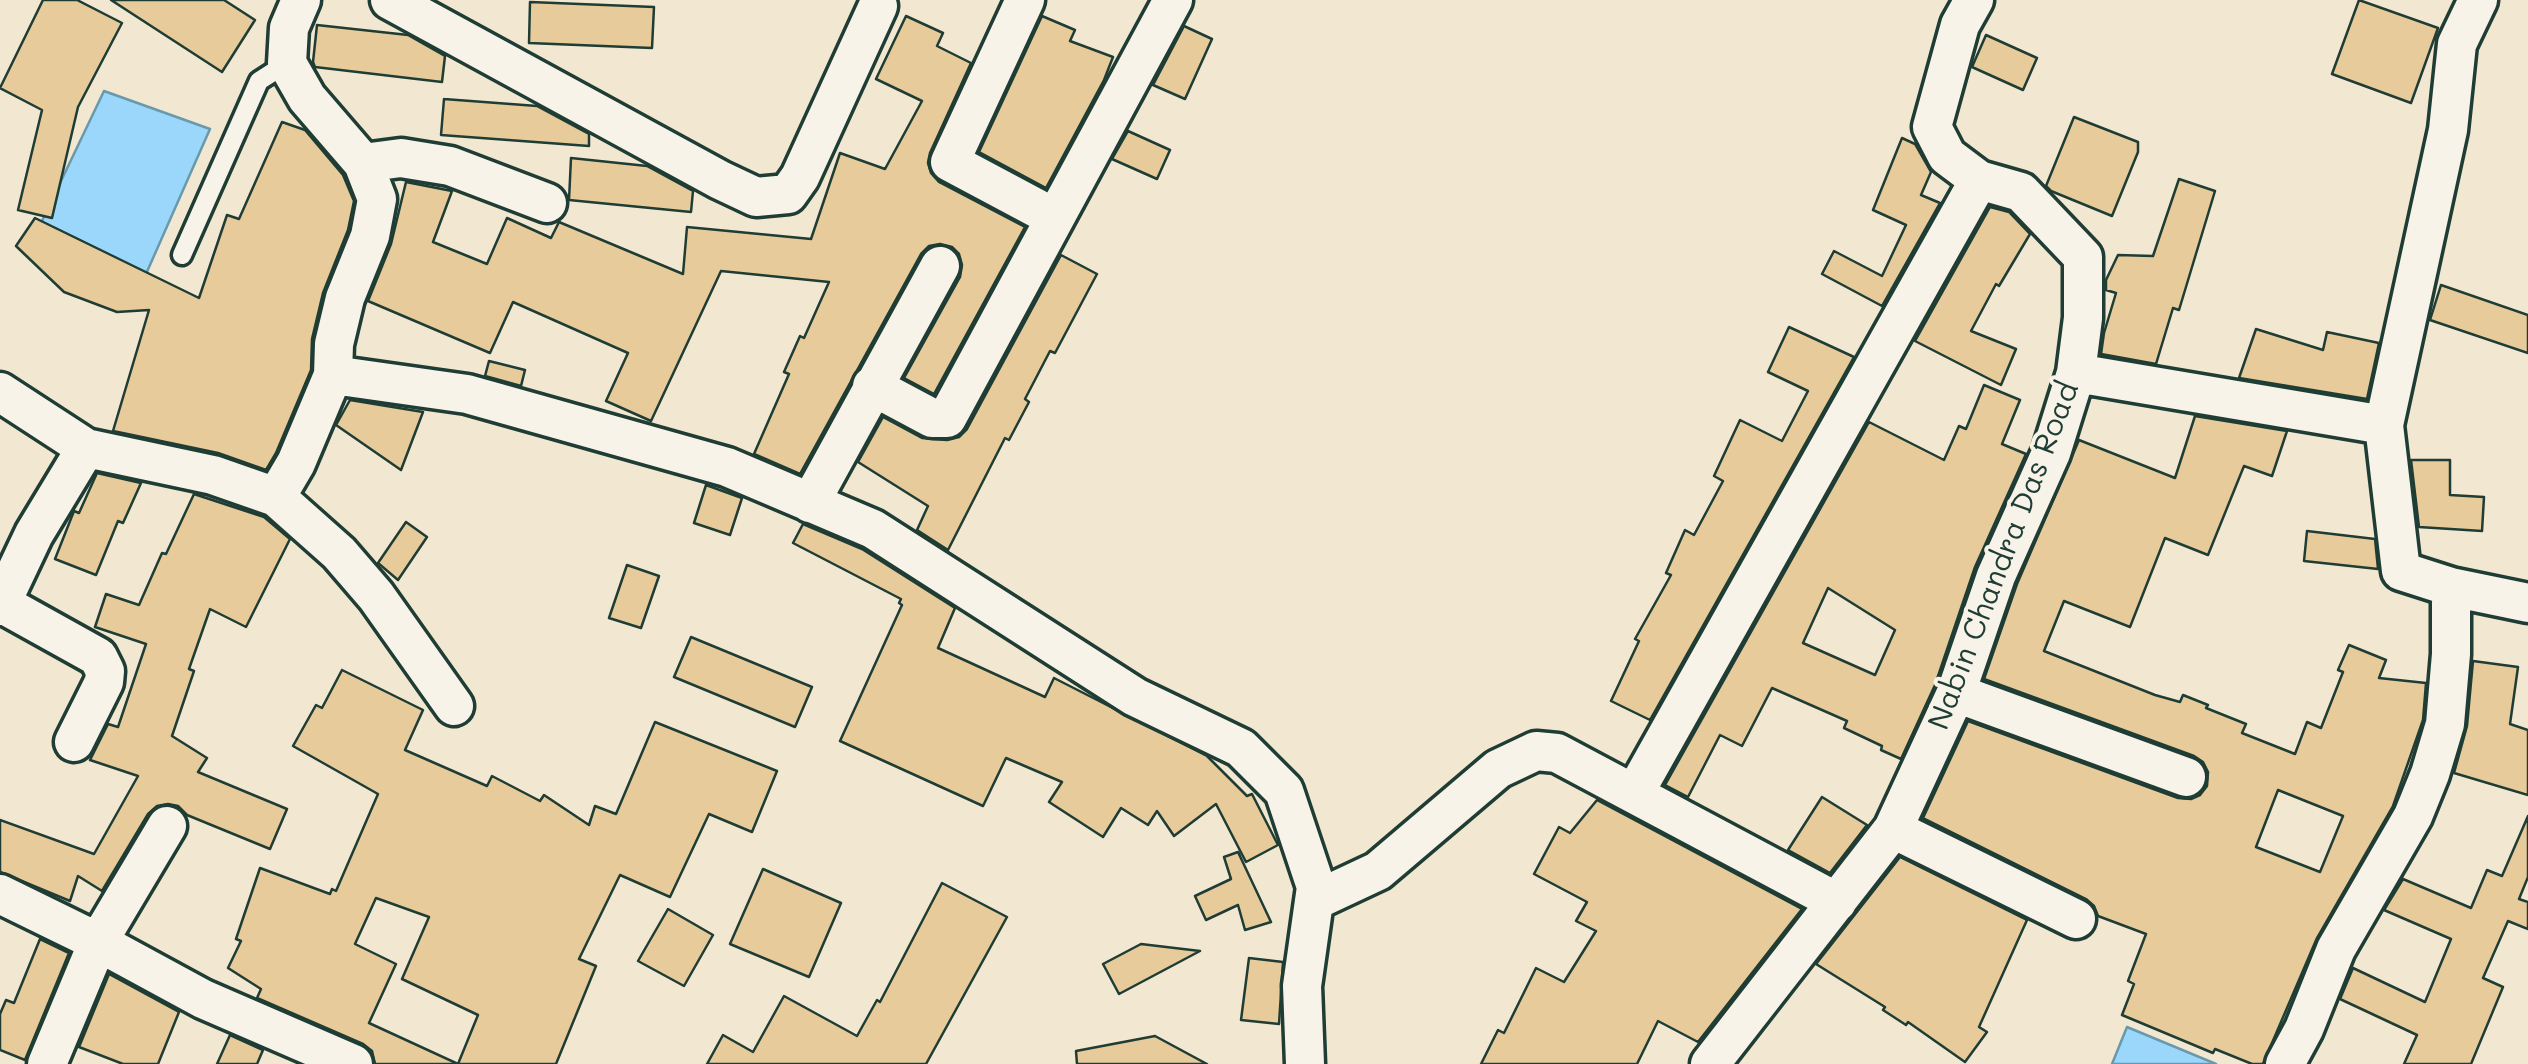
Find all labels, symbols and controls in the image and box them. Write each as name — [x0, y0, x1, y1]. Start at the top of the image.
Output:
street label: Nabin Chandra Das Road — [1921, 377, 2087, 735]

